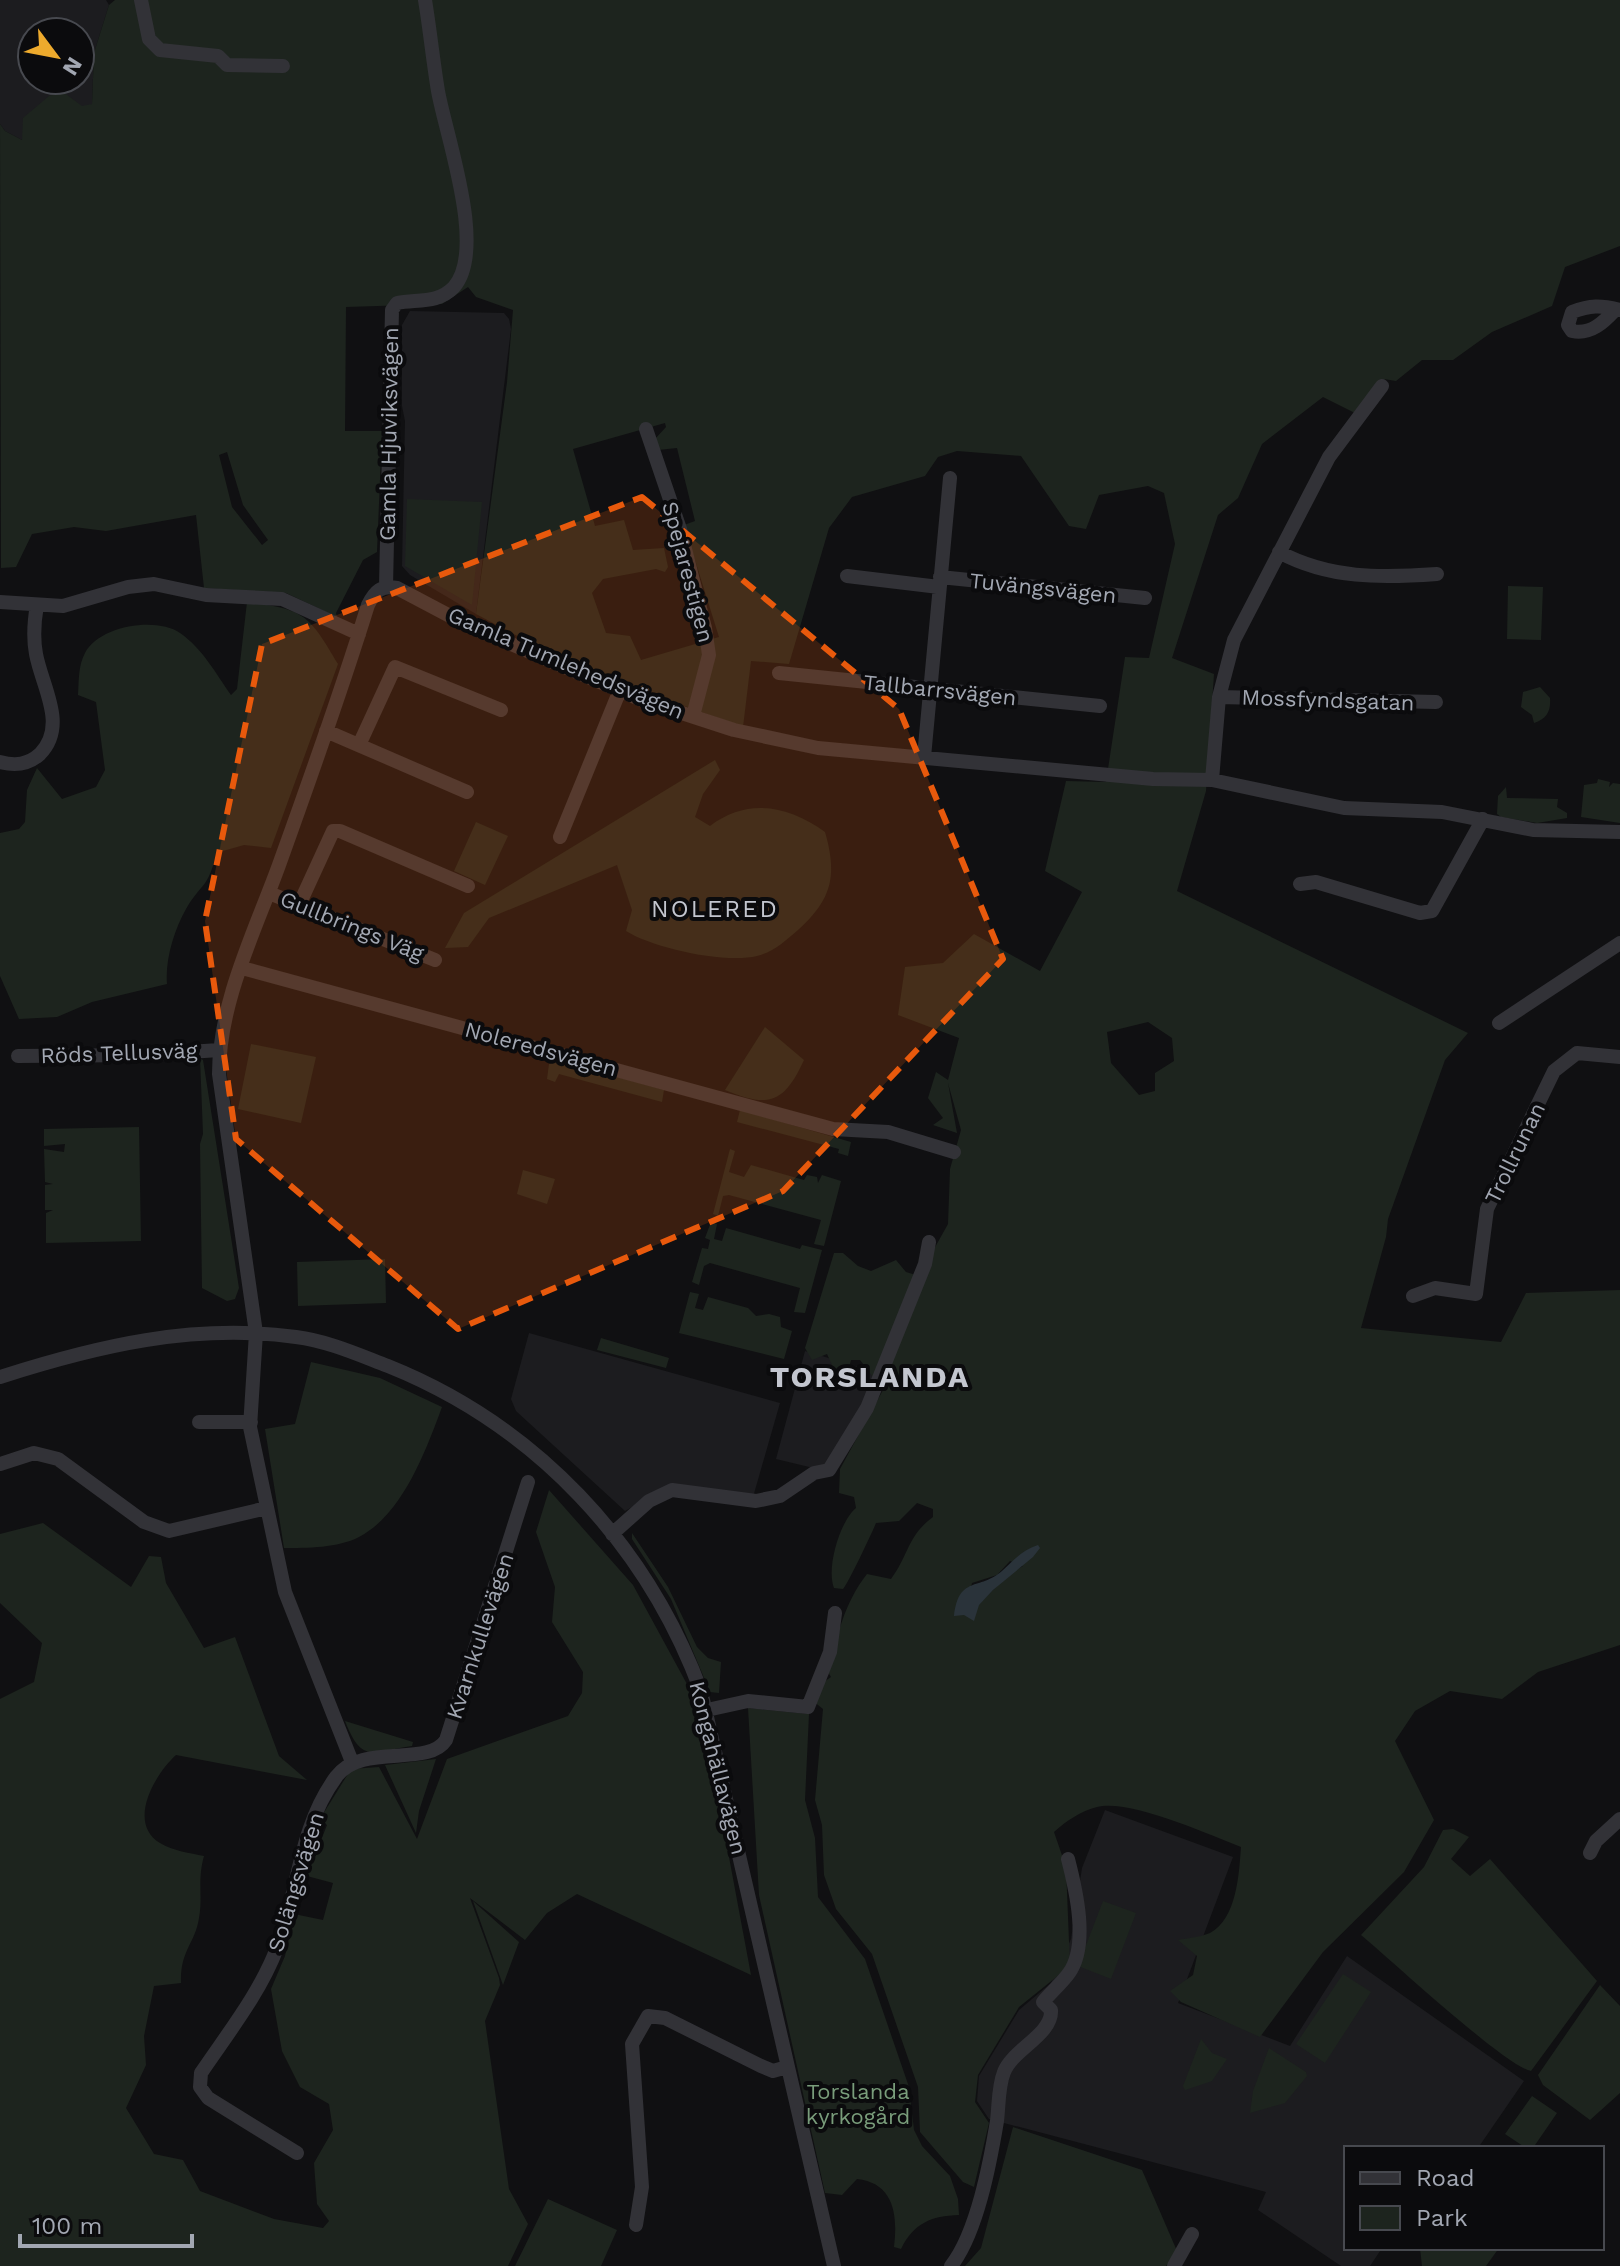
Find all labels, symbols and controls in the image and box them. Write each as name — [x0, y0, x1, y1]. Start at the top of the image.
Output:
north arrow — [16, 16, 96, 96]
text: N — [58, 53, 87, 80]
street label: Gamla Hjuviksvägen — [375, 327, 403, 541]
street label: Spejarestigen — [657, 499, 719, 645]
street label: Tuvängsvägen — [968, 568, 1118, 608]
street label: Gamla Tumlehedsvägen — [444, 602, 688, 724]
street label: Tallbarrsvägen — [862, 670, 1018, 710]
street label: Mossfyndsgatan — [1241, 684, 1415, 716]
street label: Gullbrings Väg — [277, 886, 428, 966]
district label: NOLERED — [651, 895, 779, 923]
street label: Noleredsvägen — [462, 1017, 620, 1081]
street label: Röds Tellusväg — [40, 1038, 198, 1068]
street label: Trollrunan — [1480, 1098, 1550, 1208]
district label: TORSLANDA — [770, 1359, 970, 1394]
street label: Kvarnkullevägen — [441, 1550, 519, 1722]
street label: Kongahällavägen — [684, 1679, 752, 1857]
street label: Solängsvägen — [263, 1809, 329, 1955]
park label: Torslanda kyrkogård — [806, 2079, 910, 2129]
legend — [1344, 2146, 1604, 2250]
text: Road — [1416, 2164, 1475, 2192]
scale bar — [20, 2198, 192, 2248]
text: Park — [1416, 2204, 1468, 2232]
text: 100 m — [32, 2212, 102, 2240]

